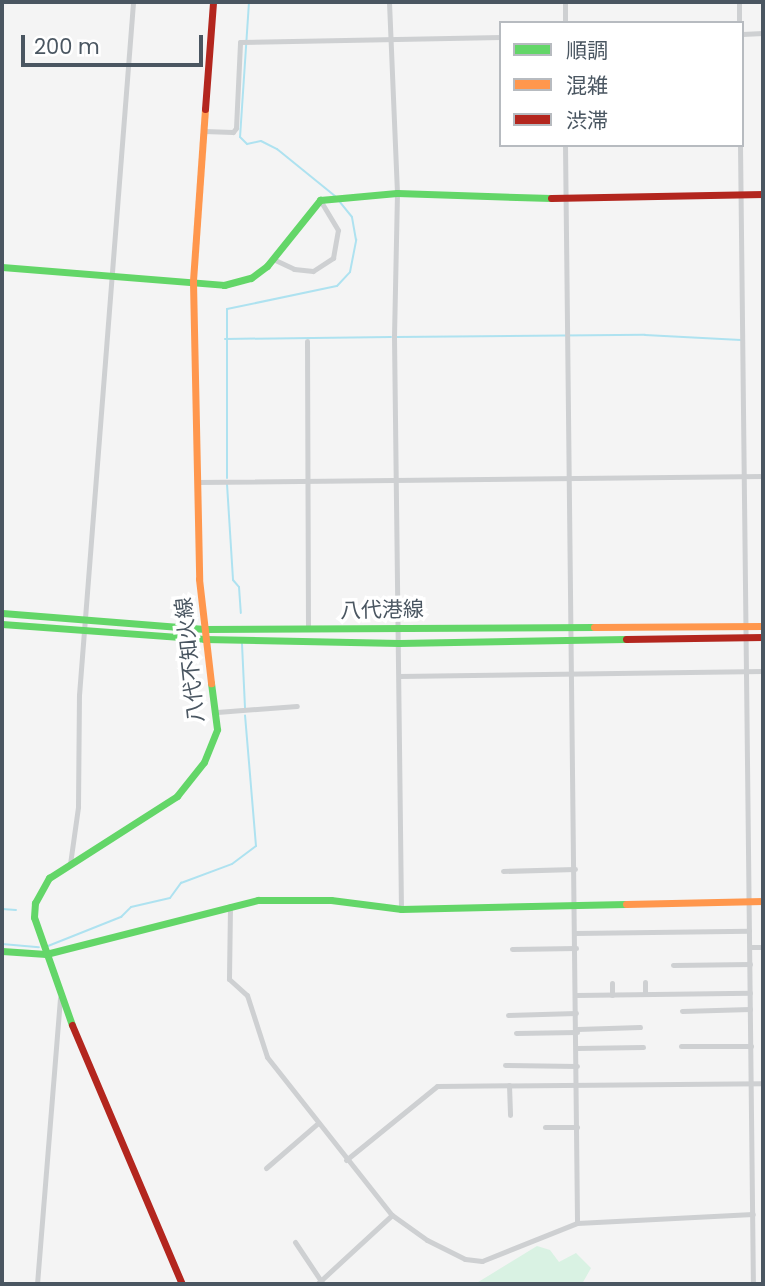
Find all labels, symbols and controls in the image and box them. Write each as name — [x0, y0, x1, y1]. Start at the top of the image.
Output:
scale bar — [24, 21, 206, 65]
legend — [499, 21, 744, 147]
text: 200 m — [34, 32, 100, 61]
text: 順調 — [566, 36, 608, 65]
text: 混雑 — [566, 71, 608, 100]
text: 渋滞 — [566, 106, 608, 135]
street label: 八代不知火線 — [171, 596, 209, 724]
street label: 八代港線 — [340, 597, 424, 623]

